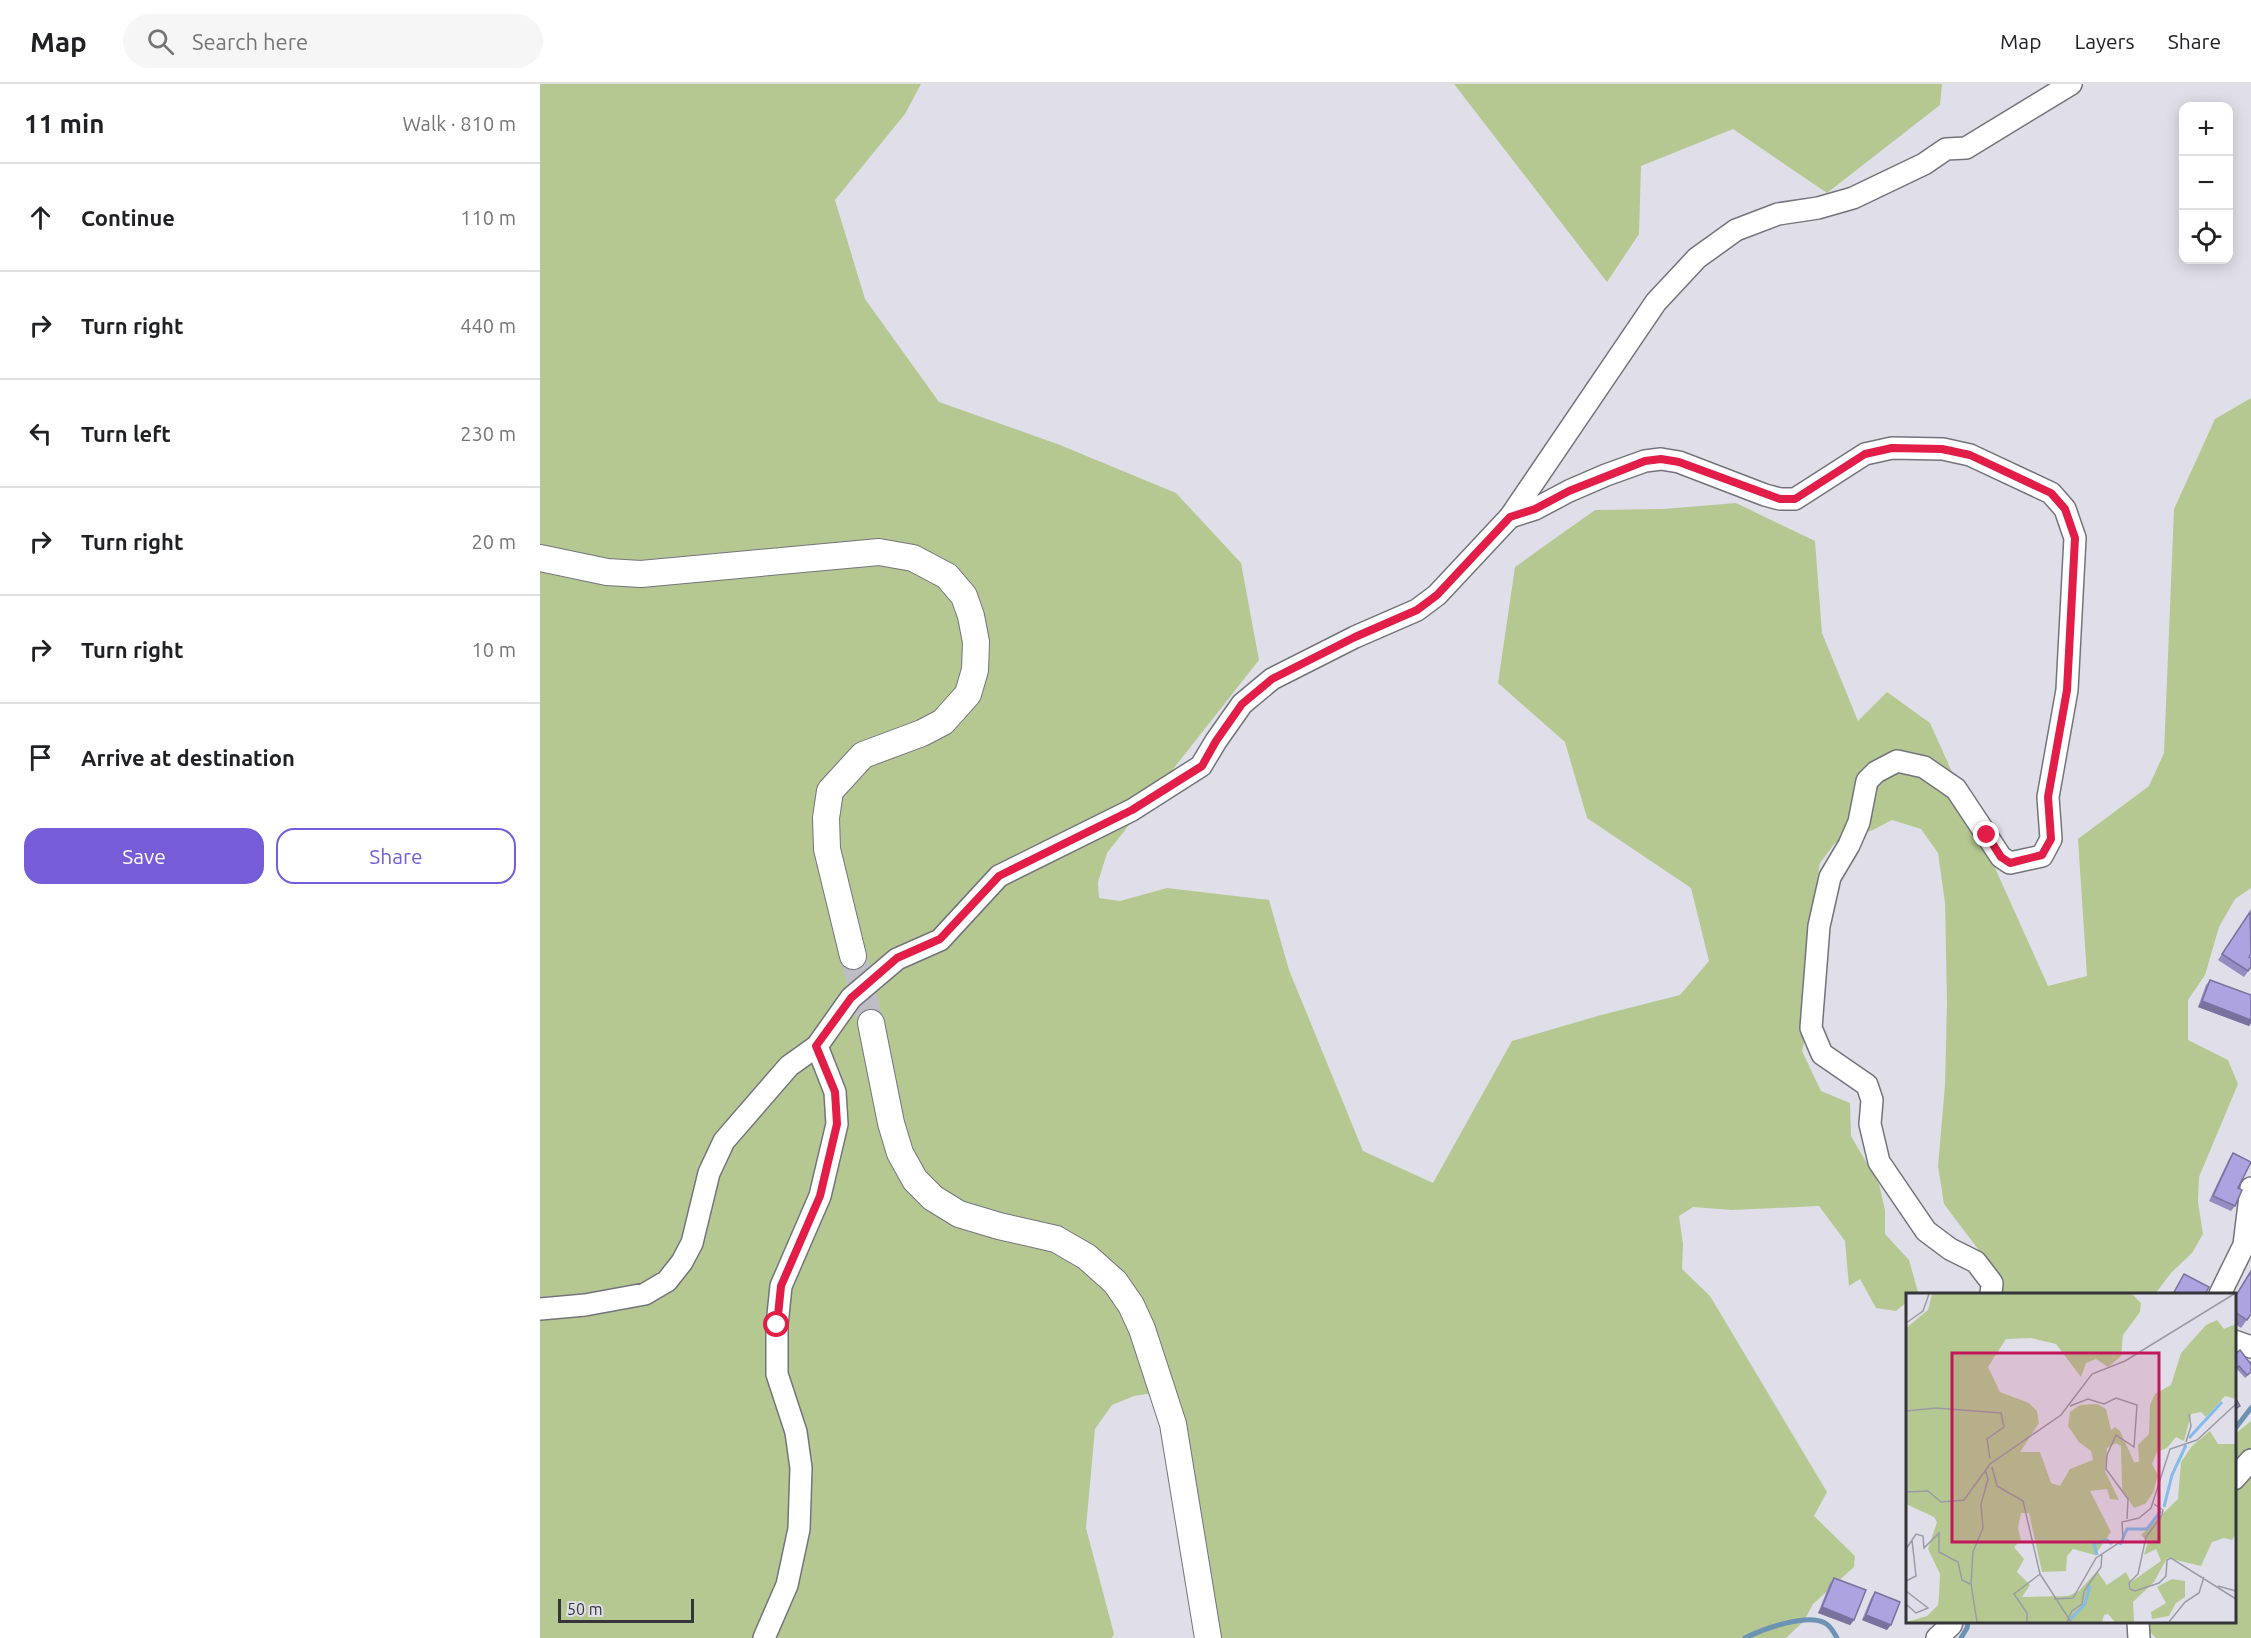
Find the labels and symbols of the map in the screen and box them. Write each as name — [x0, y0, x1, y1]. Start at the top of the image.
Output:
route end — [1973, 821, 1999, 847]
inset map — [1906, 1293, 2236, 1623]
route start — [763, 1311, 789, 1337]
scale bar — [558, 1596, 694, 1624]

